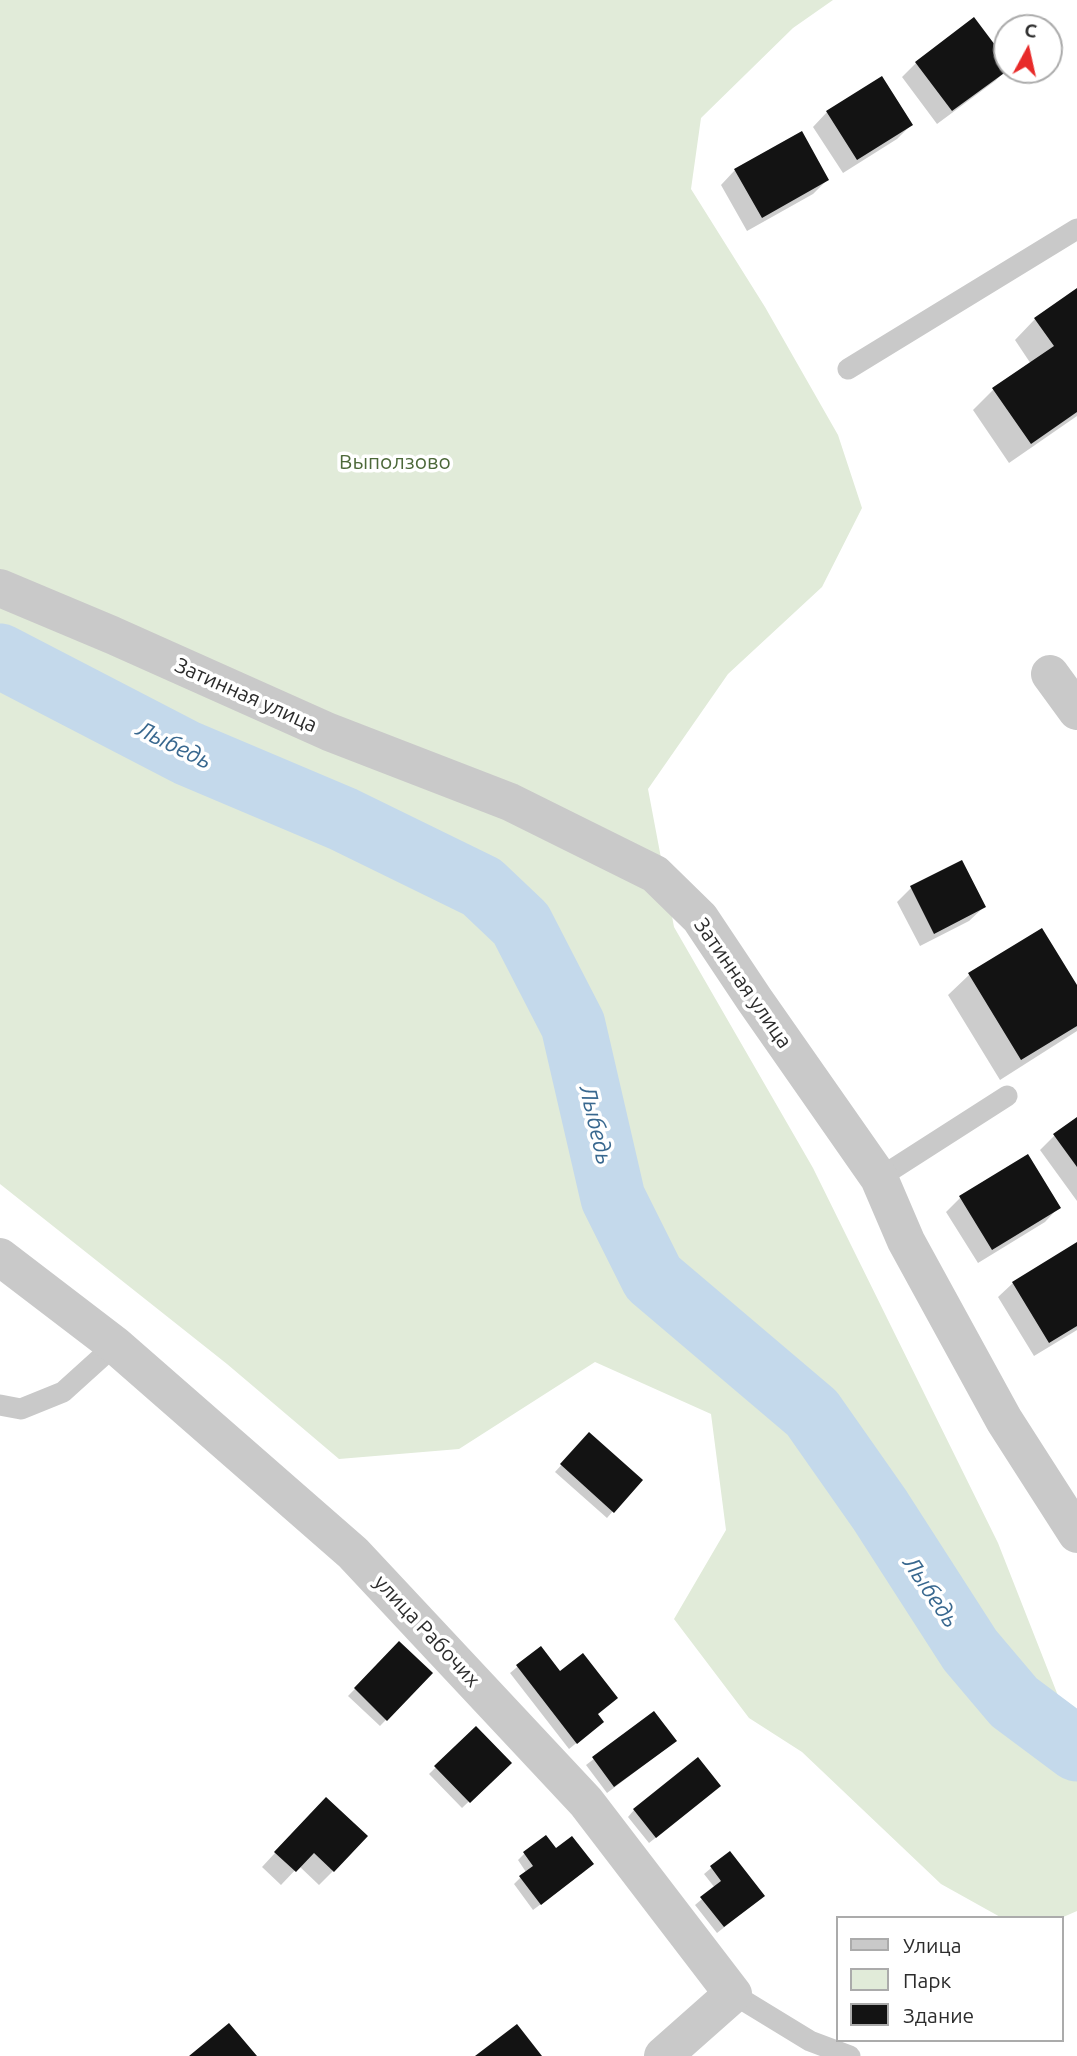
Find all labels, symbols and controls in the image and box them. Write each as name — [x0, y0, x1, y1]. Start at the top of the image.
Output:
north arrow — [993, 14, 1063, 84]
text: С — [1023, 18, 1038, 42]
park label: Выползово — [339, 449, 451, 475]
street label: Затинная улица — [171, 652, 321, 738]
water label: Лыбедь — [132, 715, 216, 775]
street label: Затинная улица — [689, 913, 797, 1053]
water label: Лыбедь — [574, 1083, 618, 1167]
water label: Лыбедь — [897, 1551, 965, 1633]
street label: улица Рабочих — [369, 1570, 485, 1692]
legend — [836, 1916, 1063, 2042]
text: Улица — [903, 1933, 961, 1957]
text: Парк — [903, 1968, 951, 1992]
text: Здание — [903, 2003, 974, 2027]

